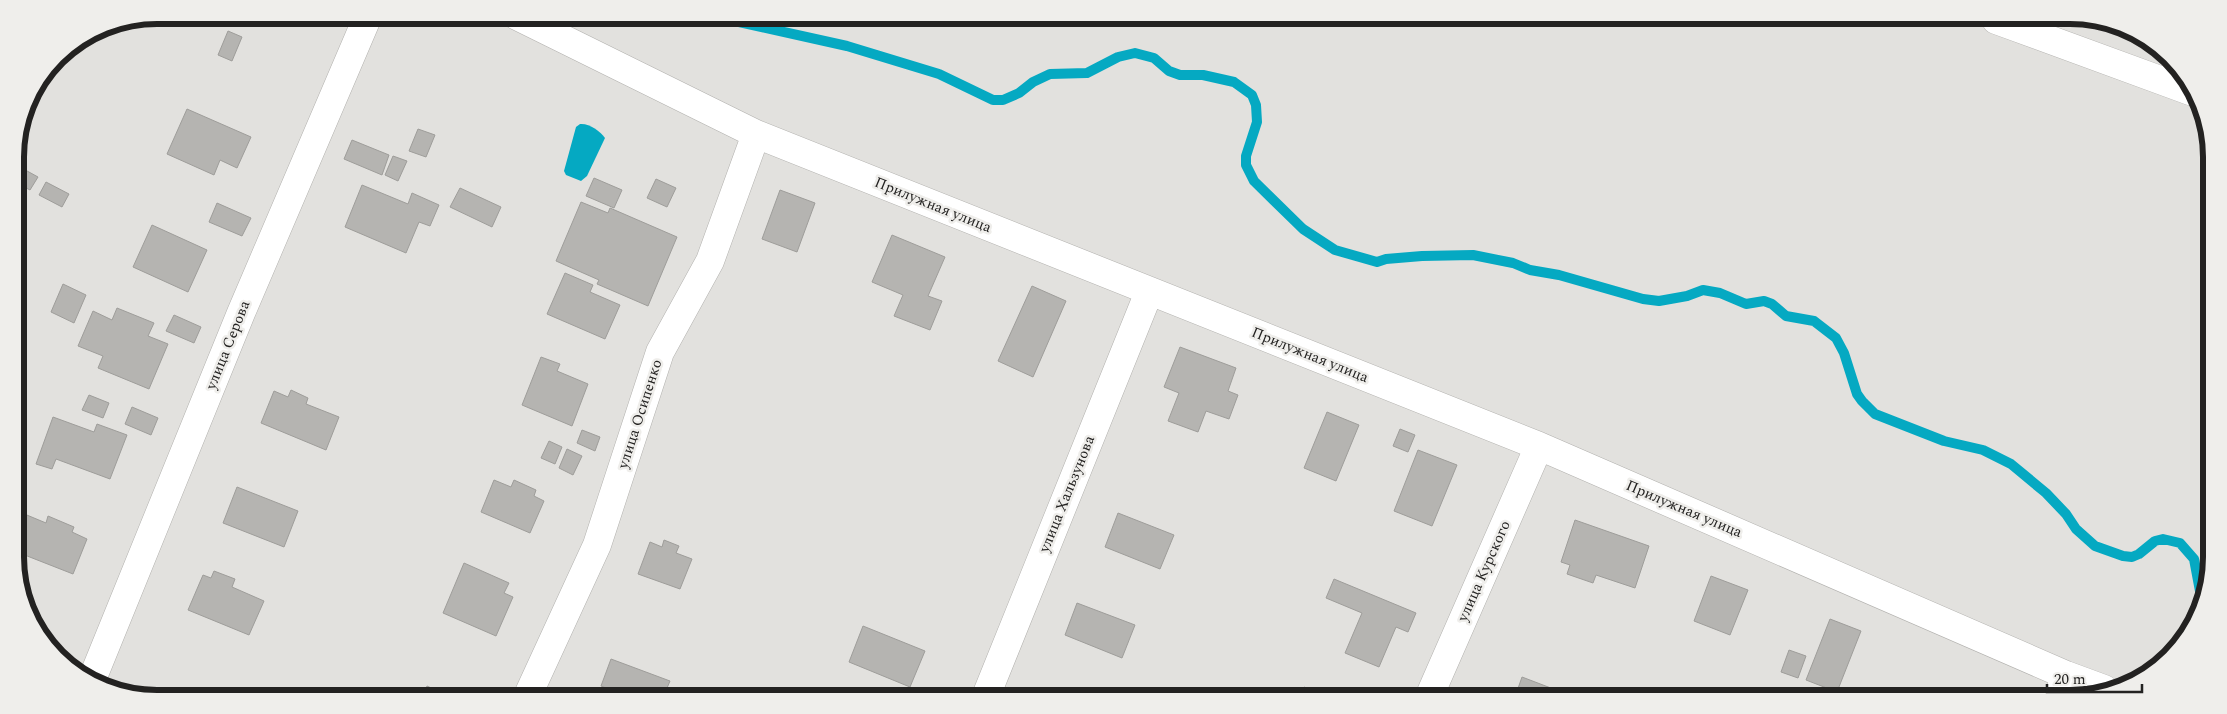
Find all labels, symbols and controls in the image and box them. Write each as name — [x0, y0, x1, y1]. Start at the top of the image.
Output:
street label: Прилужная улица — [871, 171, 996, 239]
street label: улица Серова — [199, 296, 257, 394]
street label: Прилужная улица — [1248, 321, 1373, 389]
street label: улица Осипенко — [611, 356, 668, 472]
street label: улица Хальзунова — [1033, 431, 1101, 557]
street label: Прилужная улица — [1622, 474, 1746, 544]
street label: улица Курского — [1451, 517, 1517, 626]
scale bar — [2047, 662, 2142, 694]
text: 20 m — [2054, 668, 2086, 691]

